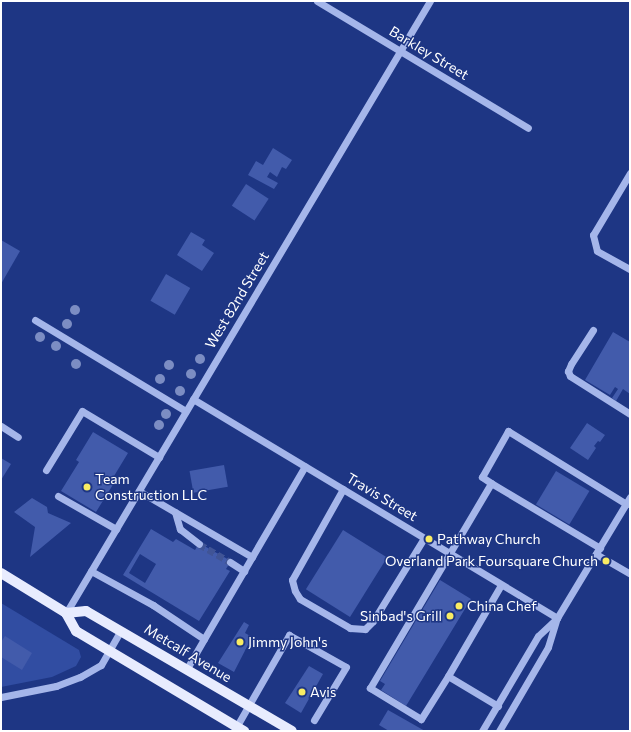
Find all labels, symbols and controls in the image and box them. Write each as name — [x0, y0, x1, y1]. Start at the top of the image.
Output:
street label: Barkley Street — [386, 23, 472, 83]
street label: West 82nd Street — [201, 249, 273, 351]
street label: Travis Street — [343, 469, 421, 525]
place label: Team Construction LLC — [95, 471, 207, 504]
marker: Team Construction LLC — [82, 482, 92, 492]
place label: Pathway Church — [437, 531, 541, 547]
marker: Pathway Church — [424, 534, 434, 544]
place label: Overland Park Foursquare Church — [385, 553, 598, 569]
marker: Overland Park Foursquare Church — [601, 556, 611, 566]
place label: China Chef — [467, 598, 537, 614]
marker: China Chef — [454, 601, 464, 611]
place label: Sinbad's Grill — [360, 608, 442, 624]
marker: Sinbad's Grill — [445, 611, 455, 621]
street label: Metcalf Avenue — [141, 620, 235, 686]
place label: Jimmy John's — [248, 634, 328, 650]
marker: Jimmy John's — [235, 637, 245, 647]
place label: Avis — [310, 684, 336, 700]
marker: Avis — [297, 687, 307, 697]

